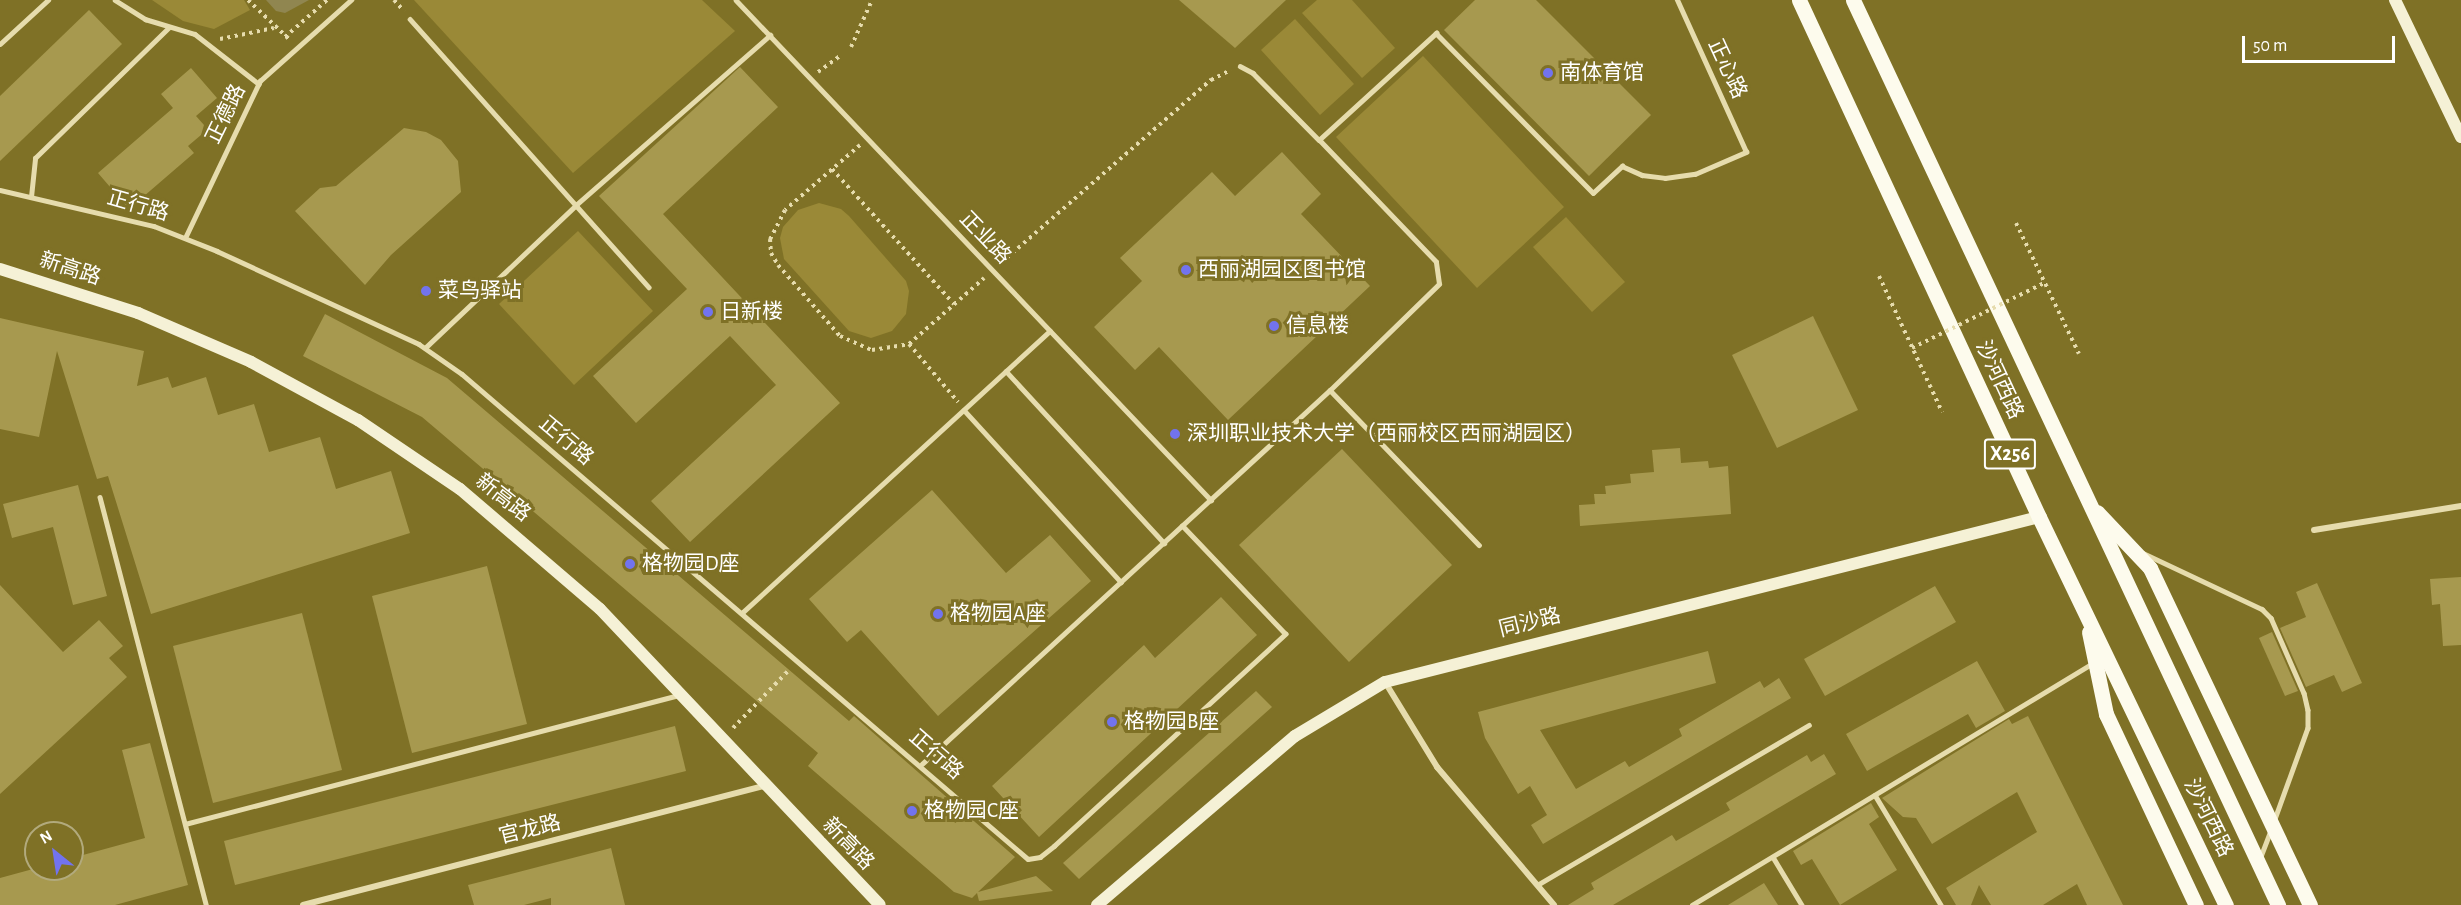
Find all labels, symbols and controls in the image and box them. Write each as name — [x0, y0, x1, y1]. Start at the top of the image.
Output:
scale bar — [2245, 24, 2398, 62]
street label: 正心路 — [1702, 35, 1752, 103]
text: 50 m — [2253, 37, 2287, 55]
place label: 南体育馆 — [1560, 60, 1644, 86]
marker: 南体育馆 — [1541, 66, 1555, 80]
street label: 正德路 — [201, 80, 251, 148]
street label: 正行路 — [104, 185, 172, 227]
street label: 正业路 — [954, 207, 1016, 269]
street label: 新高路 — [36, 247, 104, 291]
place label: 西丽湖园区图书馆 — [1198, 257, 1366, 283]
marker: 西丽湖园区图书馆 — [1179, 263, 1193, 277]
place label: 菜鸟驿站 — [438, 278, 522, 304]
marker: 菜鸟驿站 — [419, 284, 433, 298]
place label: 日新楼 — [720, 299, 783, 325]
marker: 日新楼 — [701, 305, 715, 319]
place label: 信息楼 — [1286, 313, 1349, 339]
marker: 信息楼 — [1267, 319, 1281, 333]
street label: 沙河西路 — [1970, 337, 2028, 423]
street label: 正行路 — [534, 411, 598, 471]
place label: 深圳职业技术大学（西丽校区西丽湖园区） — [1187, 421, 1586, 447]
marker: 深圳职业技术大学（西丽校区西丽湖园区） — [1168, 427, 1182, 441]
road number: X256 — [1983, 437, 2037, 471]
street label: 新高路 — [470, 469, 536, 527]
place label: 格物园D座 — [642, 551, 740, 577]
marker: 格物园D座 — [623, 557, 637, 571]
place label: 格物园A座 — [950, 601, 1046, 627]
street label: 同沙路 — [1496, 603, 1564, 643]
marker: 格物园A座 — [931, 607, 945, 621]
place label: 格物园B座 — [1124, 709, 1219, 735]
marker: 格物园B座 — [1105, 715, 1119, 729]
street label: 正行路 — [904, 725, 968, 785]
street label: 沙河西路 — [2178, 775, 2238, 861]
place label: 格物园C座 — [924, 798, 1019, 824]
marker: 格物园C座 — [905, 804, 919, 818]
street label: 官龙路 — [496, 810, 564, 850]
street label: 新高路 — [817, 813, 879, 875]
north arrow — [24, 821, 84, 881]
text: N — [37, 827, 55, 847]

